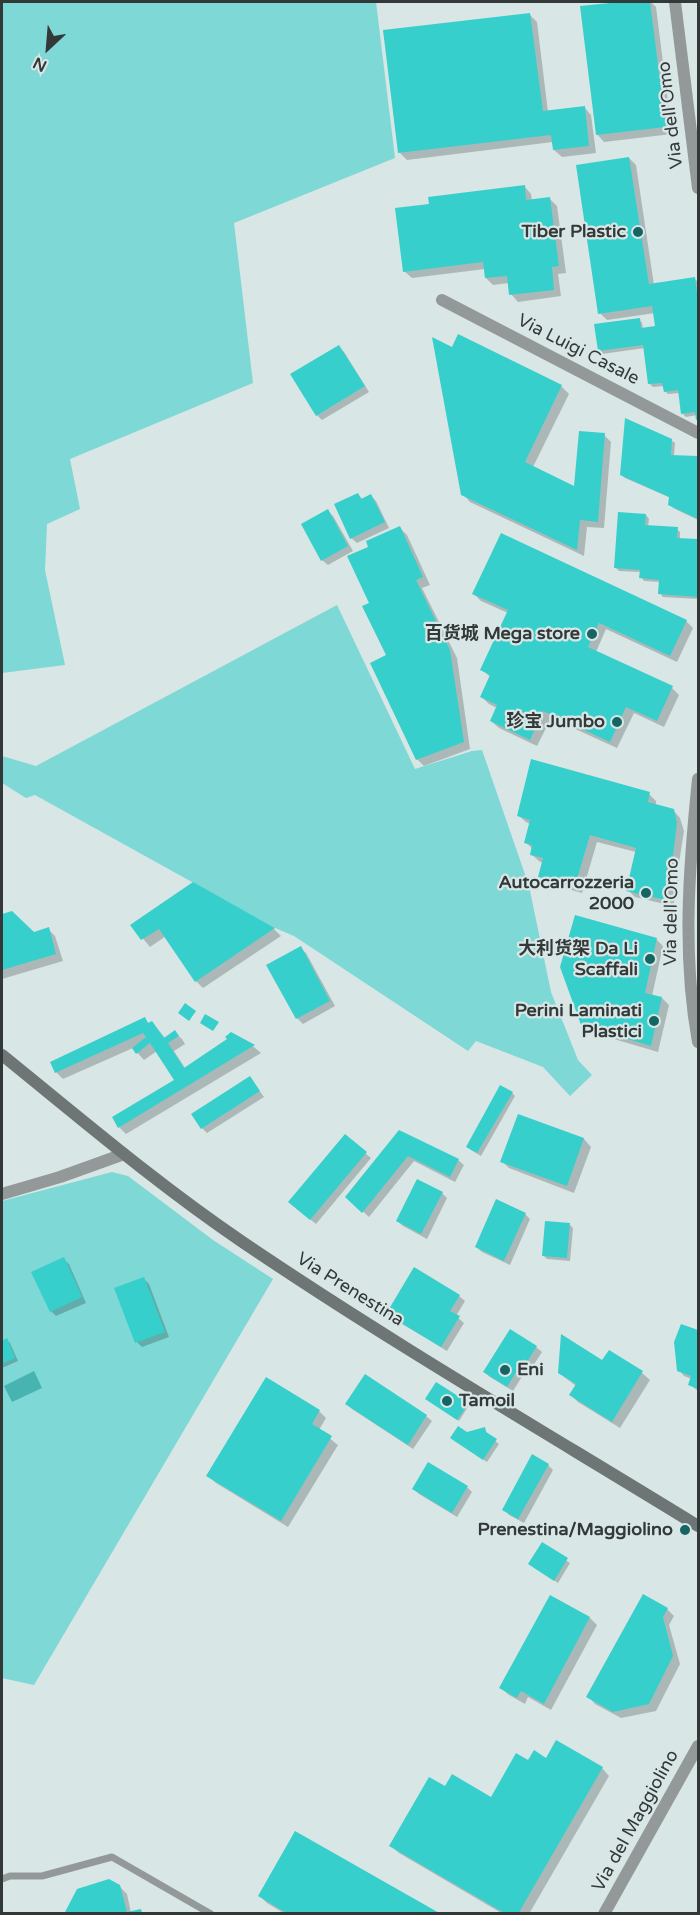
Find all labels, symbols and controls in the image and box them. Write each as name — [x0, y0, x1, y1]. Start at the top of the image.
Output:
north arrow — [18, 18, 78, 78]
text: N — [30, 52, 50, 76]
street label: Via dell'Omo — [654, 60, 688, 170]
place label: Tiber Plastic — [522, 221, 626, 243]
marker: Tiber Plastic — [631, 225, 645, 239]
street label: Via Luigi Casale — [513, 310, 643, 390]
place label: 百货城 Mega store — [425, 623, 580, 645]
marker: 百货城 Mega store — [585, 627, 599, 641]
place label: 珍宝 Jumbo — [506, 711, 605, 733]
marker: 珍宝 Jumbo — [610, 715, 624, 729]
street label: Via dell'Omo — [660, 858, 684, 966]
place label: Autocarrozzeria 2000 — [498, 872, 634, 914]
marker: Autocarrozzeria 2000 — [639, 886, 653, 900]
place label: 大利货架 Da Li Scaffali — [518, 938, 638, 980]
marker: 大利货架 Da Li Scaffali — [643, 952, 657, 966]
place label: Perini Laminati Plastici — [515, 1000, 642, 1042]
marker: Perini Laminati Plastici — [647, 1014, 661, 1028]
street label: Via Prenestina — [292, 1248, 408, 1332]
place label: Eni — [517, 1359, 544, 1381]
marker: Eni — [498, 1363, 512, 1377]
place label: Tamoil — [459, 1390, 515, 1412]
marker: Tamoil — [440, 1394, 454, 1408]
place label: Prenestina/Maggiolino — [478, 1519, 673, 1541]
marker: Prenestina/Maggiolino — [678, 1523, 692, 1537]
street label: Via del Maggiolino — [588, 1746, 684, 1896]

